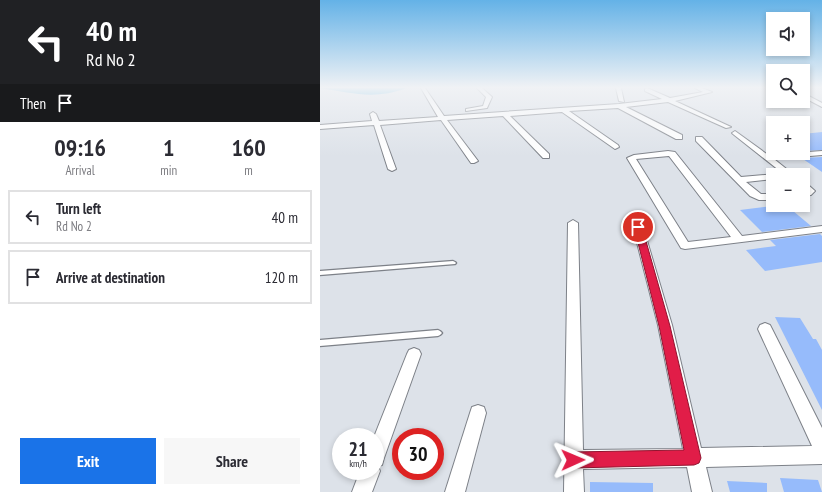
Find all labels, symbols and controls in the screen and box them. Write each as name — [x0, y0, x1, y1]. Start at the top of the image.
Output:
text: 40 m — [86, 12, 137, 49]
map controls — [766, 12, 810, 212]
button: sound — [766, 12, 810, 56]
icon: left — [20, 16, 72, 68]
text: Rd No 2 — [86, 48, 136, 71]
button: search — [766, 64, 810, 108]
icon: arrive — [54, 92, 76, 114]
text: Then — [20, 94, 46, 113]
button: + — [766, 116, 810, 160]
text: 09:16 — [54, 132, 106, 163]
text: 1 — [163, 132, 174, 163]
text: 160 — [231, 132, 266, 163]
text: Arrival — [65, 162, 95, 179]
text: min — [160, 162, 177, 179]
text: m — [244, 162, 253, 179]
button: − — [766, 168, 810, 212]
text: Turn left — [56, 199, 101, 218]
icon: left — [22, 206, 44, 228]
text: 40 m — [272, 208, 298, 227]
pin — [621, 210, 655, 244]
icon: arrive — [627, 216, 649, 238]
text: Rd No 2 — [56, 218, 92, 235]
icon: arrive — [22, 266, 44, 288]
text: Arrive at destination — [56, 268, 165, 287]
text: 120 m — [265, 268, 298, 287]
speed limit sign: 30 — [392, 428, 444, 480]
text: 21 — [348, 436, 368, 462]
button: Exit — [20, 438, 156, 484]
button: Share — [164, 438, 300, 484]
position arrow — [552, 439, 594, 481]
text: km/h — [349, 457, 367, 470]

